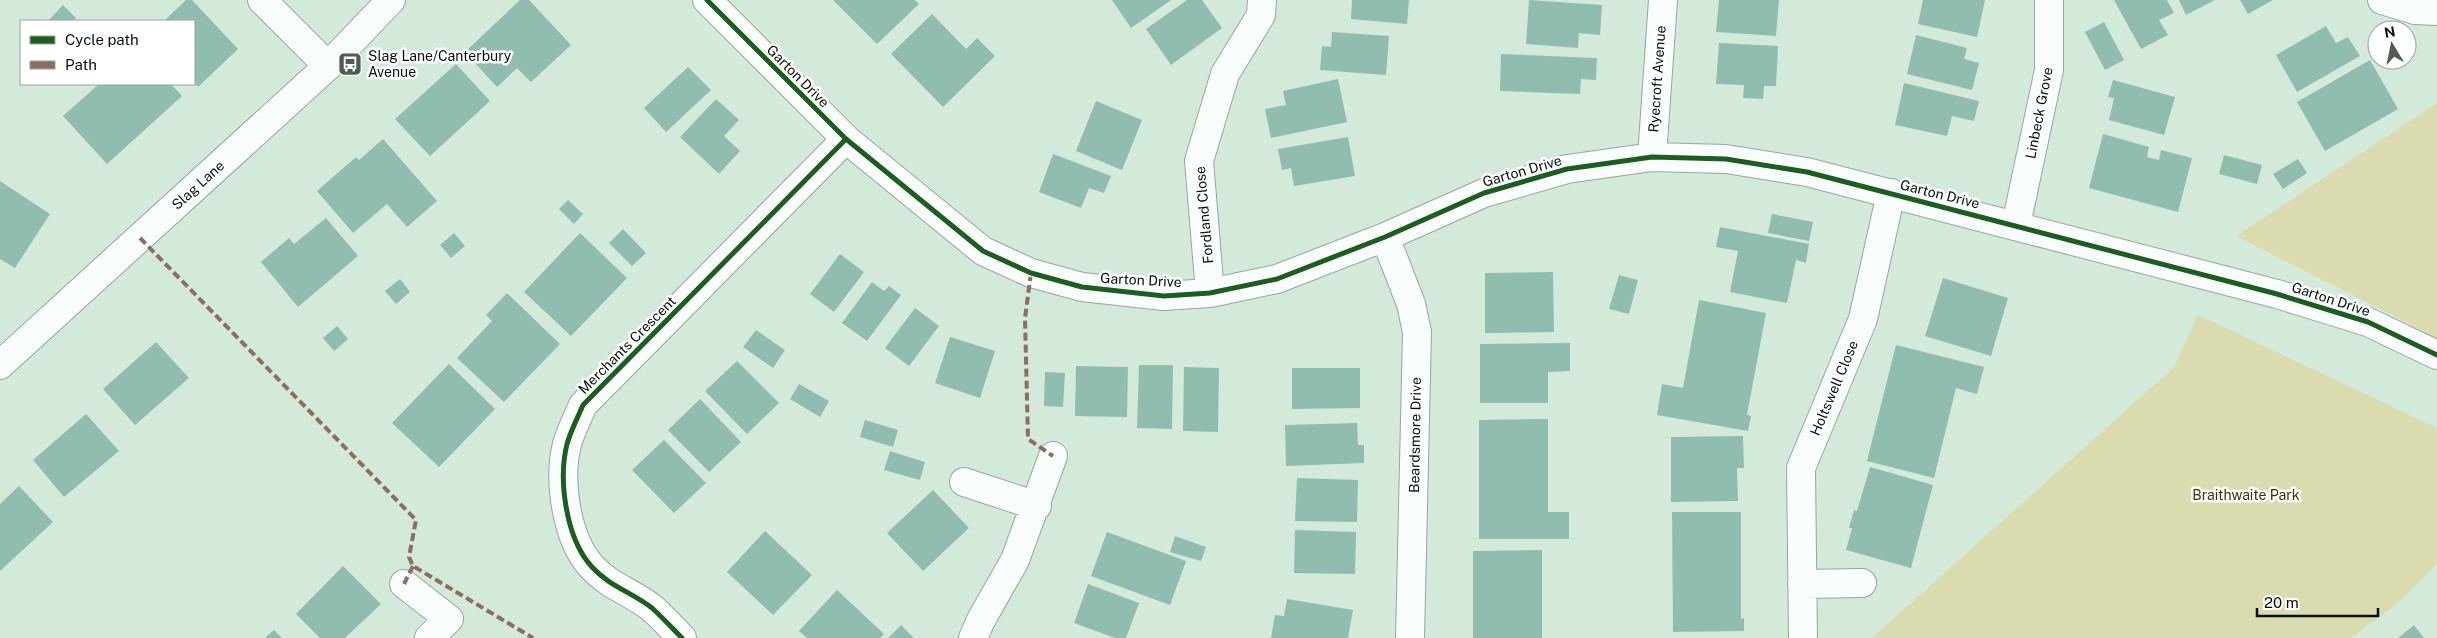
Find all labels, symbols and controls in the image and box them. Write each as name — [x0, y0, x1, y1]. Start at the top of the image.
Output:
legend — [20, 20, 195, 85]
north arrow — [2367, 20, 2417, 70]
text: N — [2383, 23, 2397, 41]
street label: Ryecroft Avenue — [1645, 25, 1669, 133]
text: Cycle path — [65, 31, 139, 48]
street label: Garton Drive — [764, 42, 832, 110]
place label: Slag Lane/Canterbury Avenue — [368, 48, 512, 80]
bus stop icon: Slag Lane/Canterbury Avenue — [337, 51, 363, 77]
text: Path — [65, 56, 97, 73]
street label: Linbeck Grove — [2022, 66, 2056, 160]
street label: Garton Drive — [1481, 152, 1563, 190]
street label: Slag Lane — [168, 157, 228, 213]
street label: Fordland Close — [1192, 165, 1216, 265]
street label: Garton Drive — [1899, 176, 1982, 212]
street label: Garton Drive — [1100, 270, 1182, 290]
street label: Garton Drive — [2290, 279, 2372, 319]
street label: Merchants Crescent — [575, 293, 679, 397]
street label: Holtswell Close — [1807, 338, 1861, 438]
street label: Beardsmore Drive — [1406, 377, 1424, 493]
park label: Braithwaite Park — [2192, 487, 2300, 503]
scale bar — [2257, 586, 2378, 618]
text: 20 m — [2264, 594, 2299, 611]

